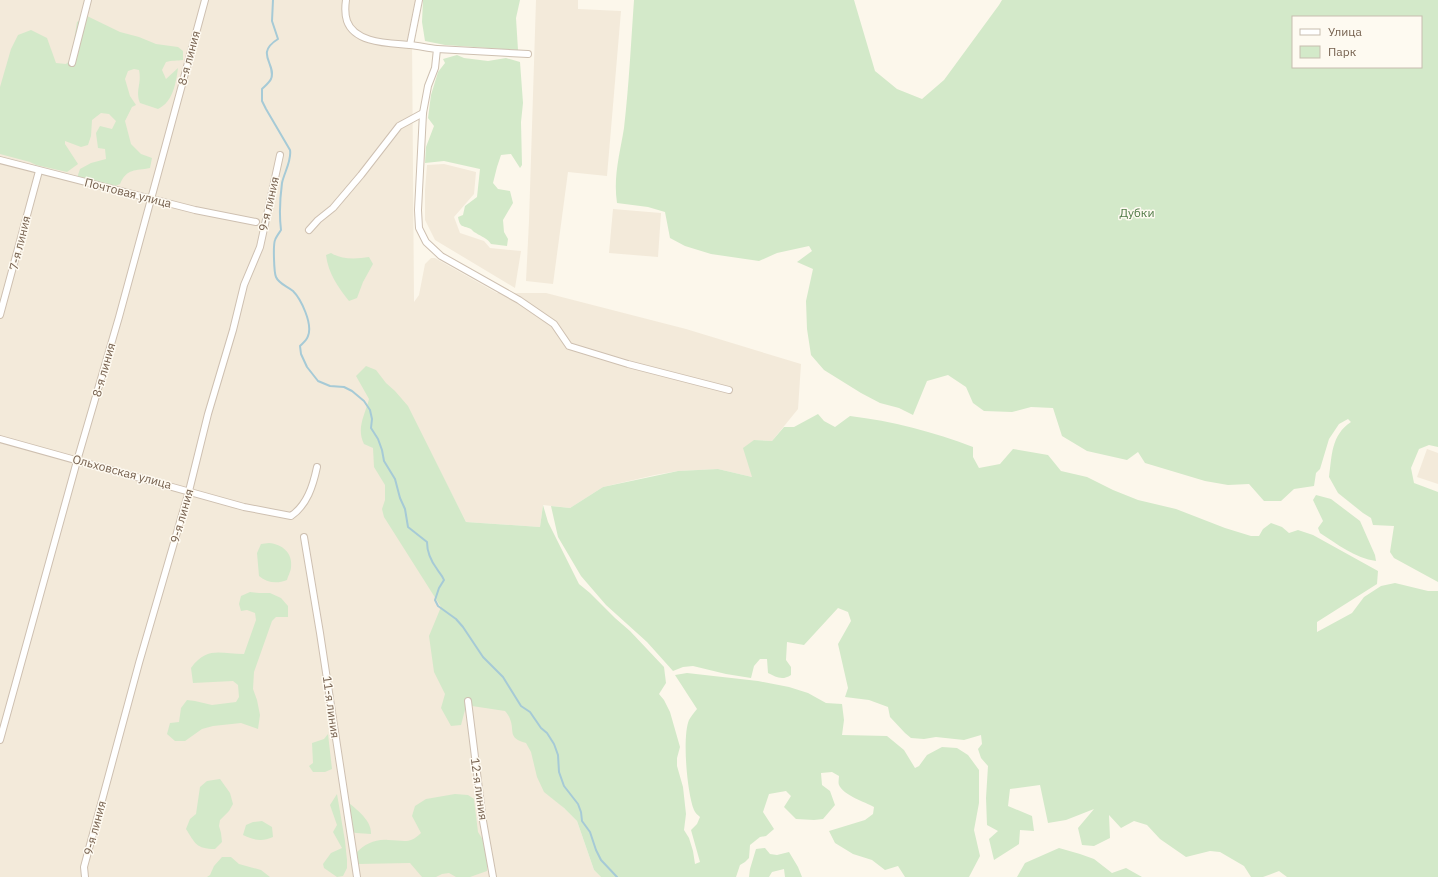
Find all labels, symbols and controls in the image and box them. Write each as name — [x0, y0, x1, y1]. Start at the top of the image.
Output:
legend — [1292, 16, 1422, 68]
text: Улица — [1328, 24, 1362, 39]
street label: 8-я линия — [174, 29, 203, 87]
text: Парк — [1328, 44, 1357, 59]
street label: Почтовая улица — [83, 174, 174, 211]
street label: 9-я линия — [255, 175, 282, 233]
park label: Дубки — [1119, 205, 1155, 220]
street label: 7-я линия — [6, 214, 34, 272]
street label: 8-я линия — [89, 341, 118, 399]
street label: Ольховская улица — [71, 451, 174, 492]
street label: 9-я линия — [167, 487, 196, 545]
street label: 11-я линия — [320, 675, 343, 739]
street label: 12-я линия — [468, 757, 491, 821]
street label: 9-я линия — [80, 799, 109, 857]

